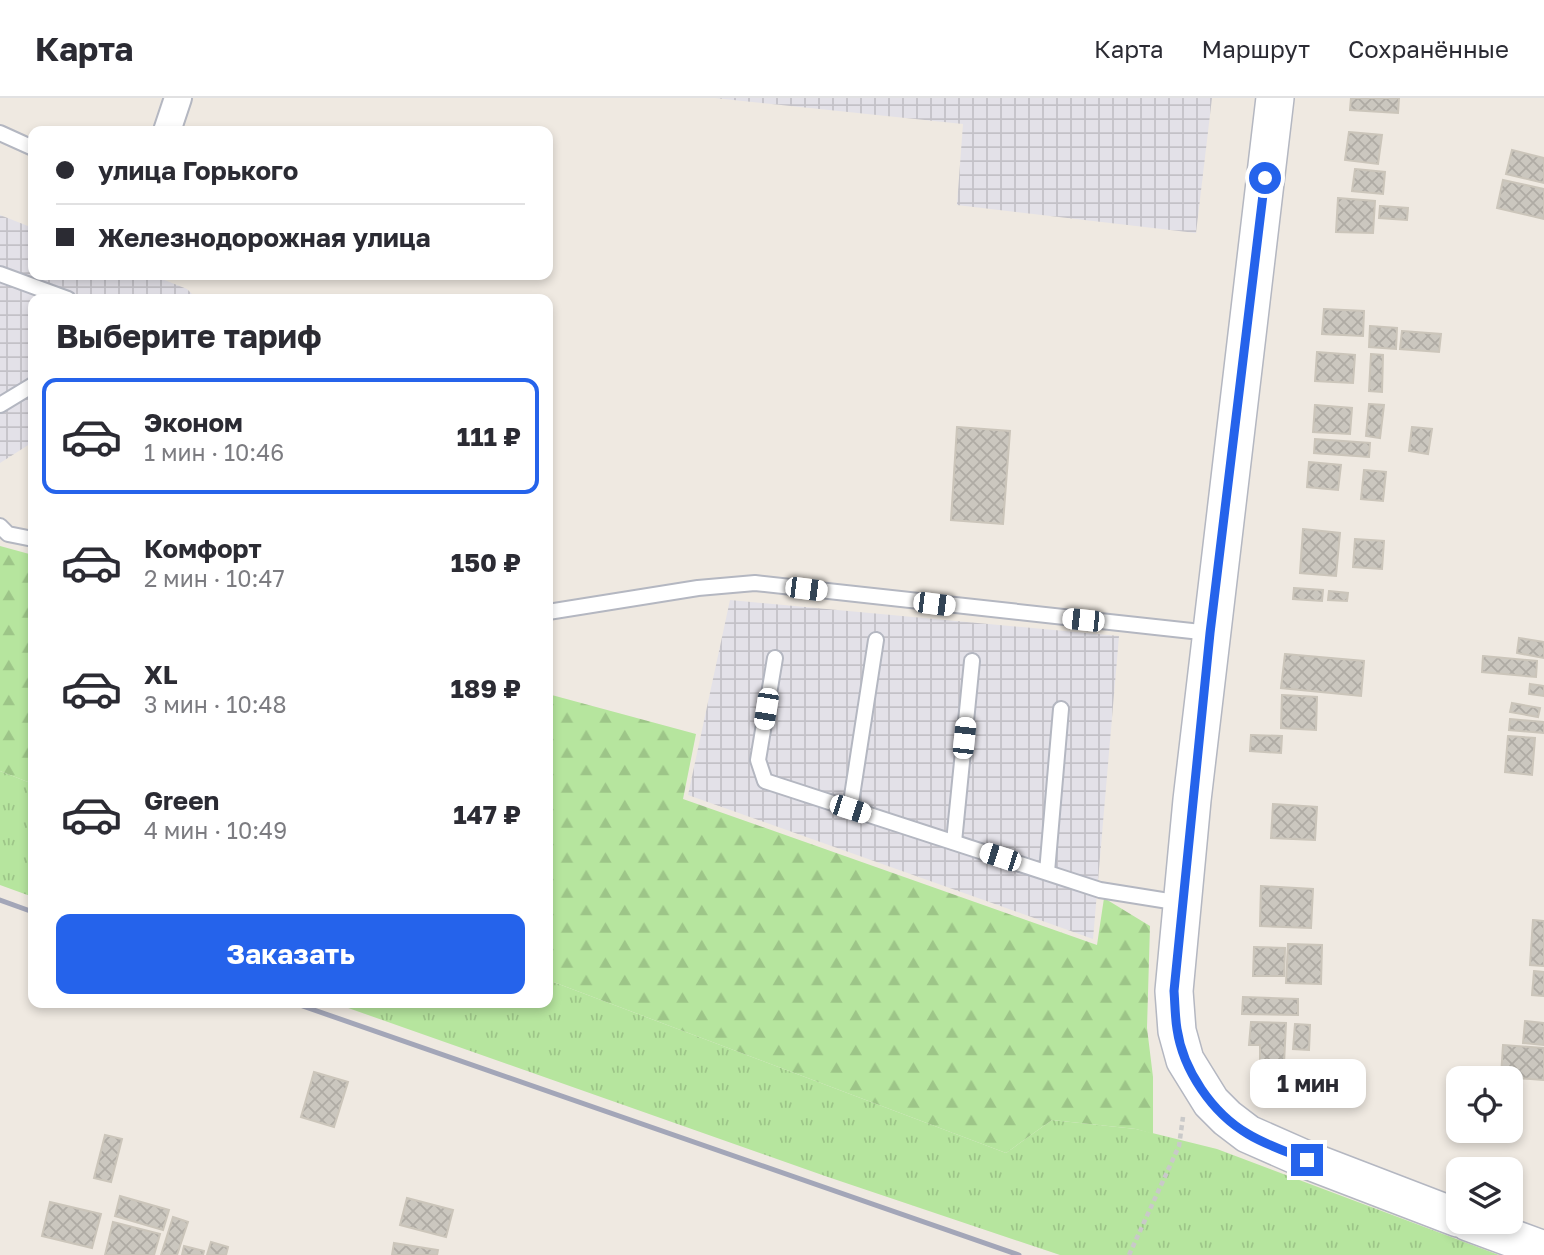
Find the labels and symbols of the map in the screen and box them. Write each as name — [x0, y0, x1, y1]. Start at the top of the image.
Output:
route start — [1249, 162, 1281, 194]
car — [784, 576, 829, 602]
car — [912, 591, 957, 617]
car — [1062, 607, 1105, 633]
car — [753, 687, 780, 731]
car — [952, 716, 977, 760]
car — [827, 793, 874, 825]
car — [977, 841, 1024, 873]
callout: 1 мин — [1249, 1058, 1365, 1108]
route end — [1291, 1144, 1323, 1176]

